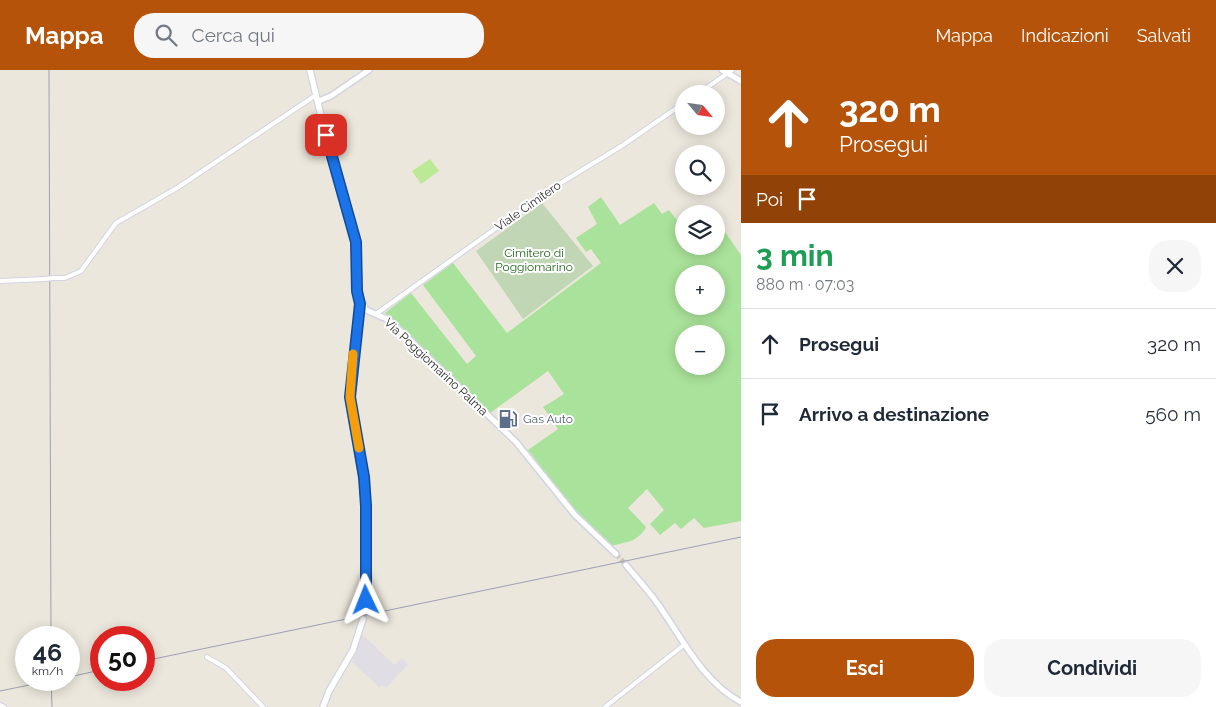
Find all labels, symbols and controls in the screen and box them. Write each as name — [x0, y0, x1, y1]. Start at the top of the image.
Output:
search box — [134, 13, 484, 58]
text: Mappa — [25, 21, 104, 50]
icon: search — [152, 21, 180, 49]
text: Cerca qui — [192, 24, 275, 46]
text: Mappa — [935, 25, 993, 46]
text: Indicazioni — [1021, 25, 1109, 46]
text: Salvati — [1137, 25, 1191, 46]
north arrow — [675, 85, 725, 135]
map controls — [675, 85, 725, 375]
text: 320 m — [839, 89, 941, 130]
icon: ahead — [756, 90, 821, 155]
pin — [305, 114, 347, 156]
icon: arrive — [312, 121, 340, 149]
text: Prosegui — [839, 131, 928, 157]
button: search — [675, 145, 725, 195]
street label: Viale Cimitero — [492, 178, 564, 234]
icon: arrive — [793, 185, 821, 213]
text: Poi — [756, 188, 783, 210]
button: layers — [675, 205, 725, 255]
text: 3 min — [756, 238, 834, 273]
button: close — [1149, 240, 1201, 292]
park label: Cimitero di Poggiomarino — [495, 246, 573, 274]
button: + — [675, 265, 725, 315]
text: 880 m · 07:03 — [756, 275, 854, 294]
street label: Via Poggiomarino Palma — [382, 316, 490, 418]
button: − — [675, 325, 725, 375]
icon: ahead — [756, 330, 784, 358]
text: Prosegui — [799, 333, 879, 355]
text: 320 m — [1147, 333, 1201, 355]
icon: arrive — [756, 400, 784, 428]
text: Arrivo a destinazione — [799, 403, 989, 425]
text: 560 m — [1145, 403, 1201, 425]
fuel station icon: Gas Auto — [497, 408, 519, 430]
place label: Gas Auto — [523, 412, 573, 426]
position arrow — [339, 573, 391, 625]
speed limit sign: 50 — [90, 626, 155, 691]
text: 46 — [33, 637, 62, 667]
button: Esci — [756, 639, 974, 697]
button: Condividi — [984, 639, 1201, 697]
text: km/h — [32, 664, 63, 678]

